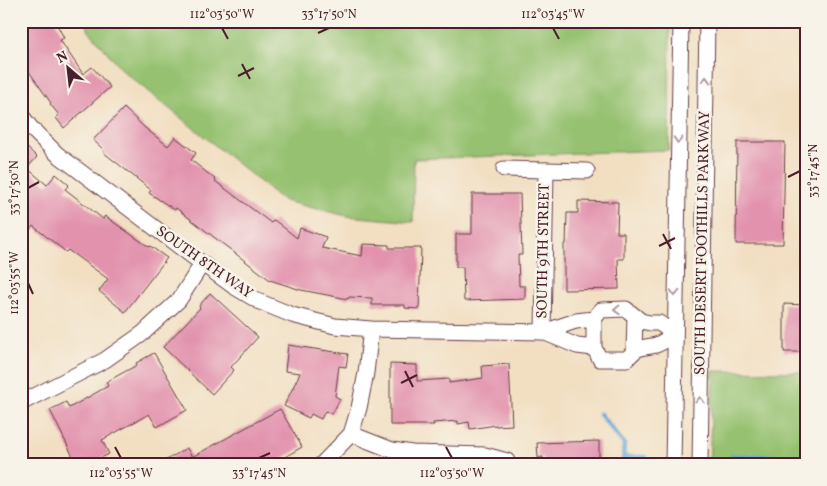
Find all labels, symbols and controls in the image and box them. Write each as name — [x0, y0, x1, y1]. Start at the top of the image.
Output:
text: 112°03'50"W — [190, 7, 254, 23]
text: 33°17'50"N — [301, 7, 357, 23]
text: 112°03'45"W — [521, 7, 585, 23]
north arrow — [42, 42, 92, 92]
text: N — [54, 47, 72, 69]
one-way arrow — [701, 76, 711, 84]
street label: SOUTH DESERT FOOTHILLS PARKWAY — [690, 110, 716, 375]
one-way arrow — [673, 136, 684, 144]
text: 33°17'45"N — [806, 144, 822, 198]
text: 33°17'50"N — [7, 160, 23, 216]
street label: SOUTH 9TH STREET — [532, 183, 556, 319]
street label: SOUTH 8TH WAY — [151, 222, 257, 305]
text: 112°03'55"W — [7, 251, 23, 315]
one-way arrow — [670, 289, 681, 297]
one-way arrow — [612, 304, 620, 315]
one-way arrow — [695, 396, 705, 404]
text: 112°03'55"W — [89, 466, 153, 482]
text: 33°17'45"N — [232, 466, 286, 482]
text: 112°03'50"W — [420, 466, 484, 482]

